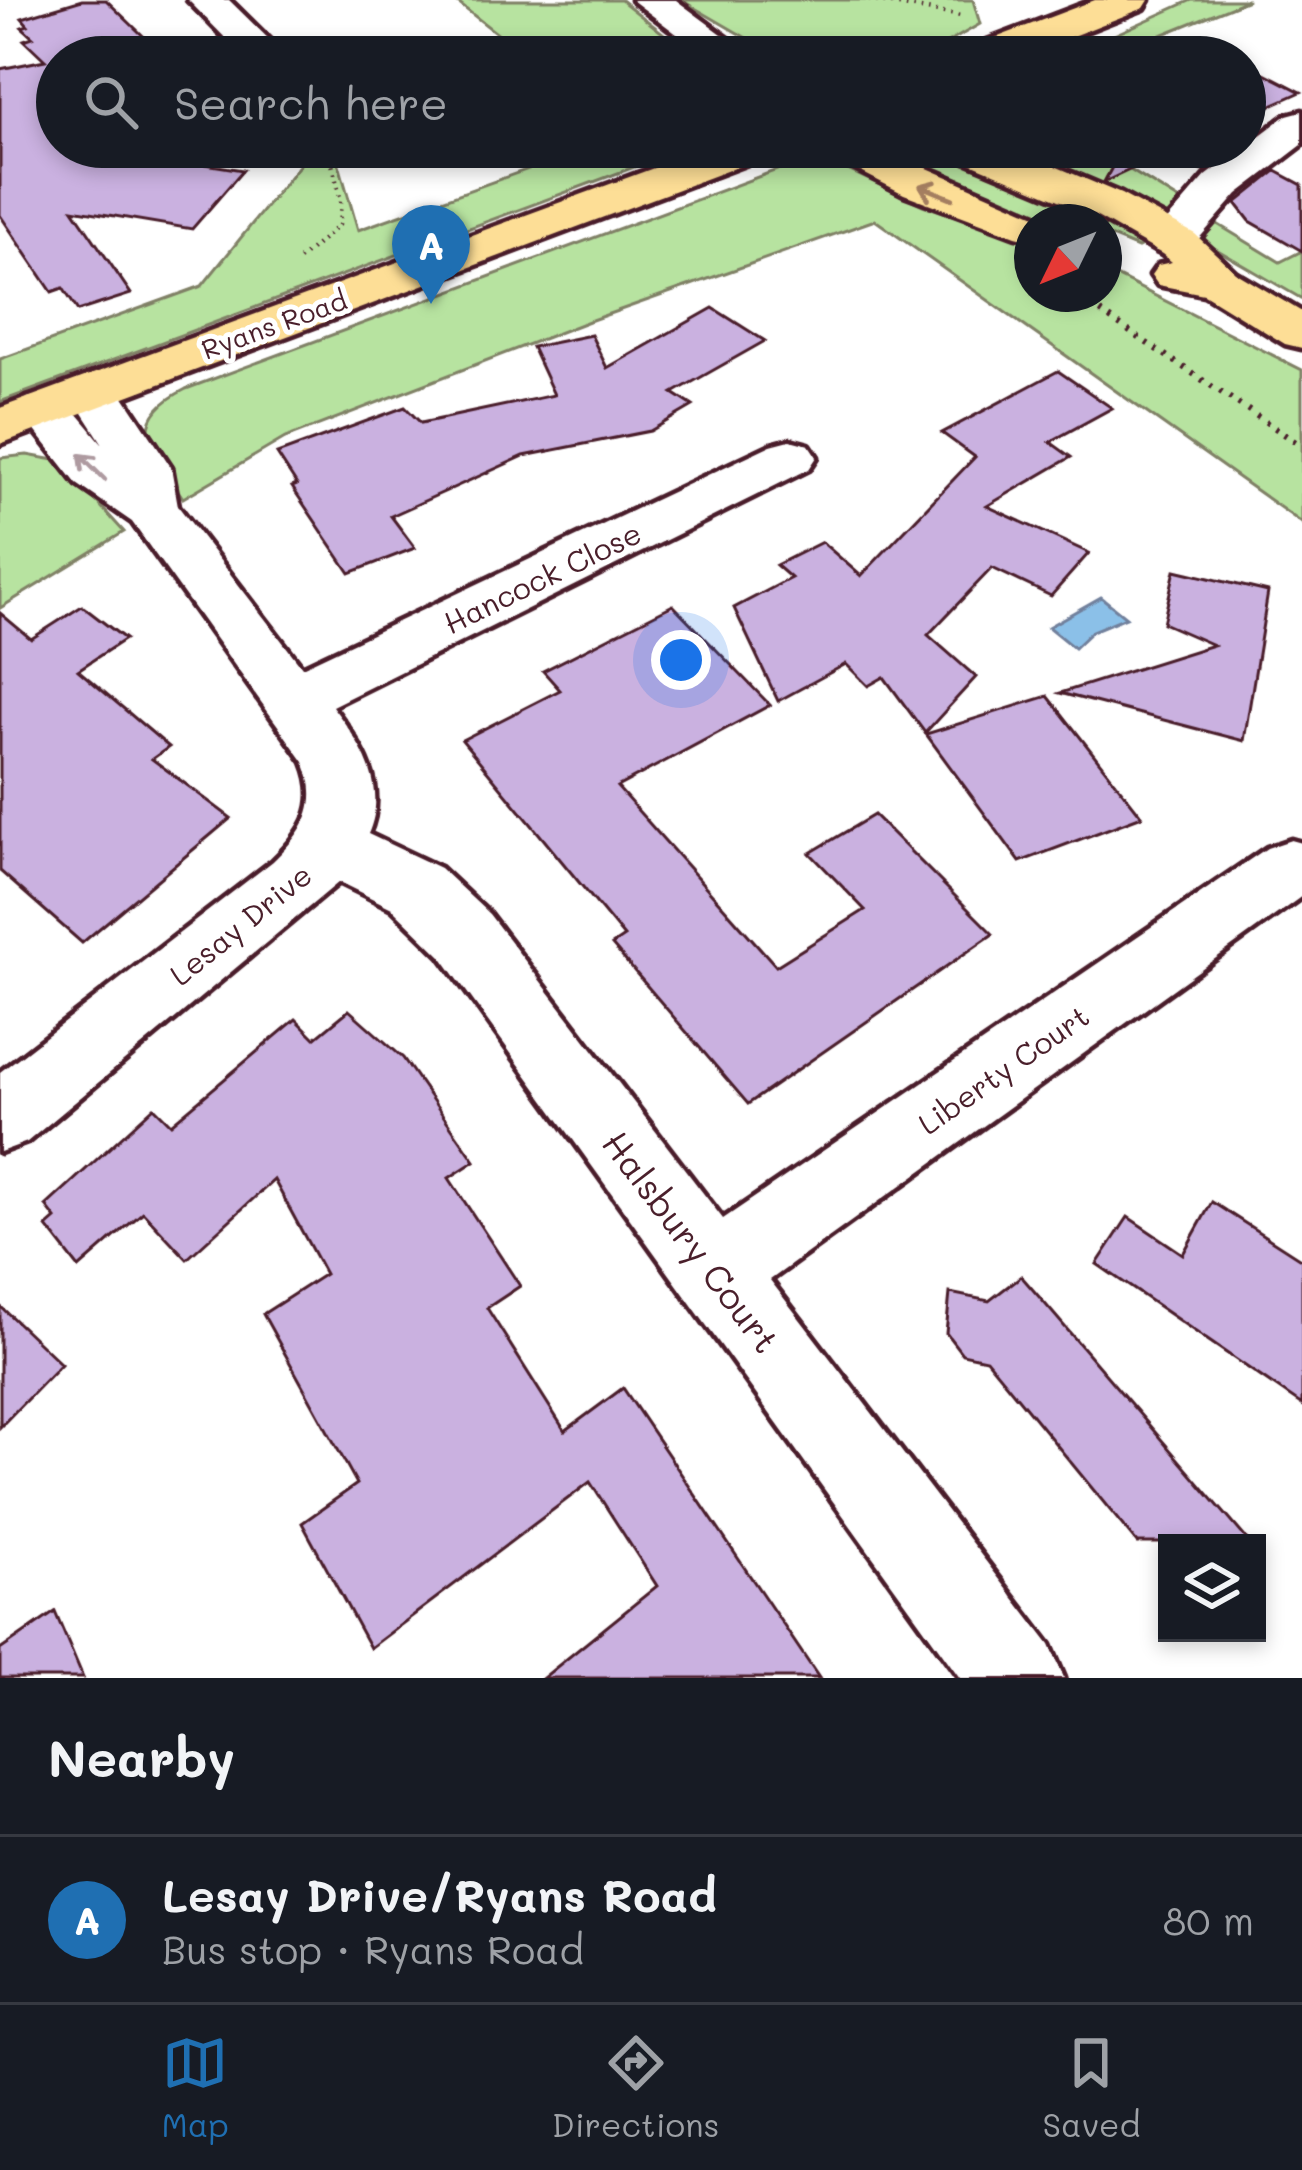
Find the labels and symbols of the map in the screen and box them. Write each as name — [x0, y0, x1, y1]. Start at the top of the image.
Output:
one-way arrow — [919, 180, 956, 201]
north arrow — [1014, 204, 1122, 312]
pin: A — [392, 205, 470, 304]
street label: Ryans Road — [197, 282, 351, 366]
one-way arrow — [78, 453, 107, 481]
street label: Hancock Close — [437, 512, 647, 642]
your location — [651, 630, 711, 690]
street label: Lesay Drive — [161, 854, 319, 994]
street label: Liberty Court — [910, 995, 1096, 1143]
street label: Halsbury Court — [592, 1121, 791, 1362]

